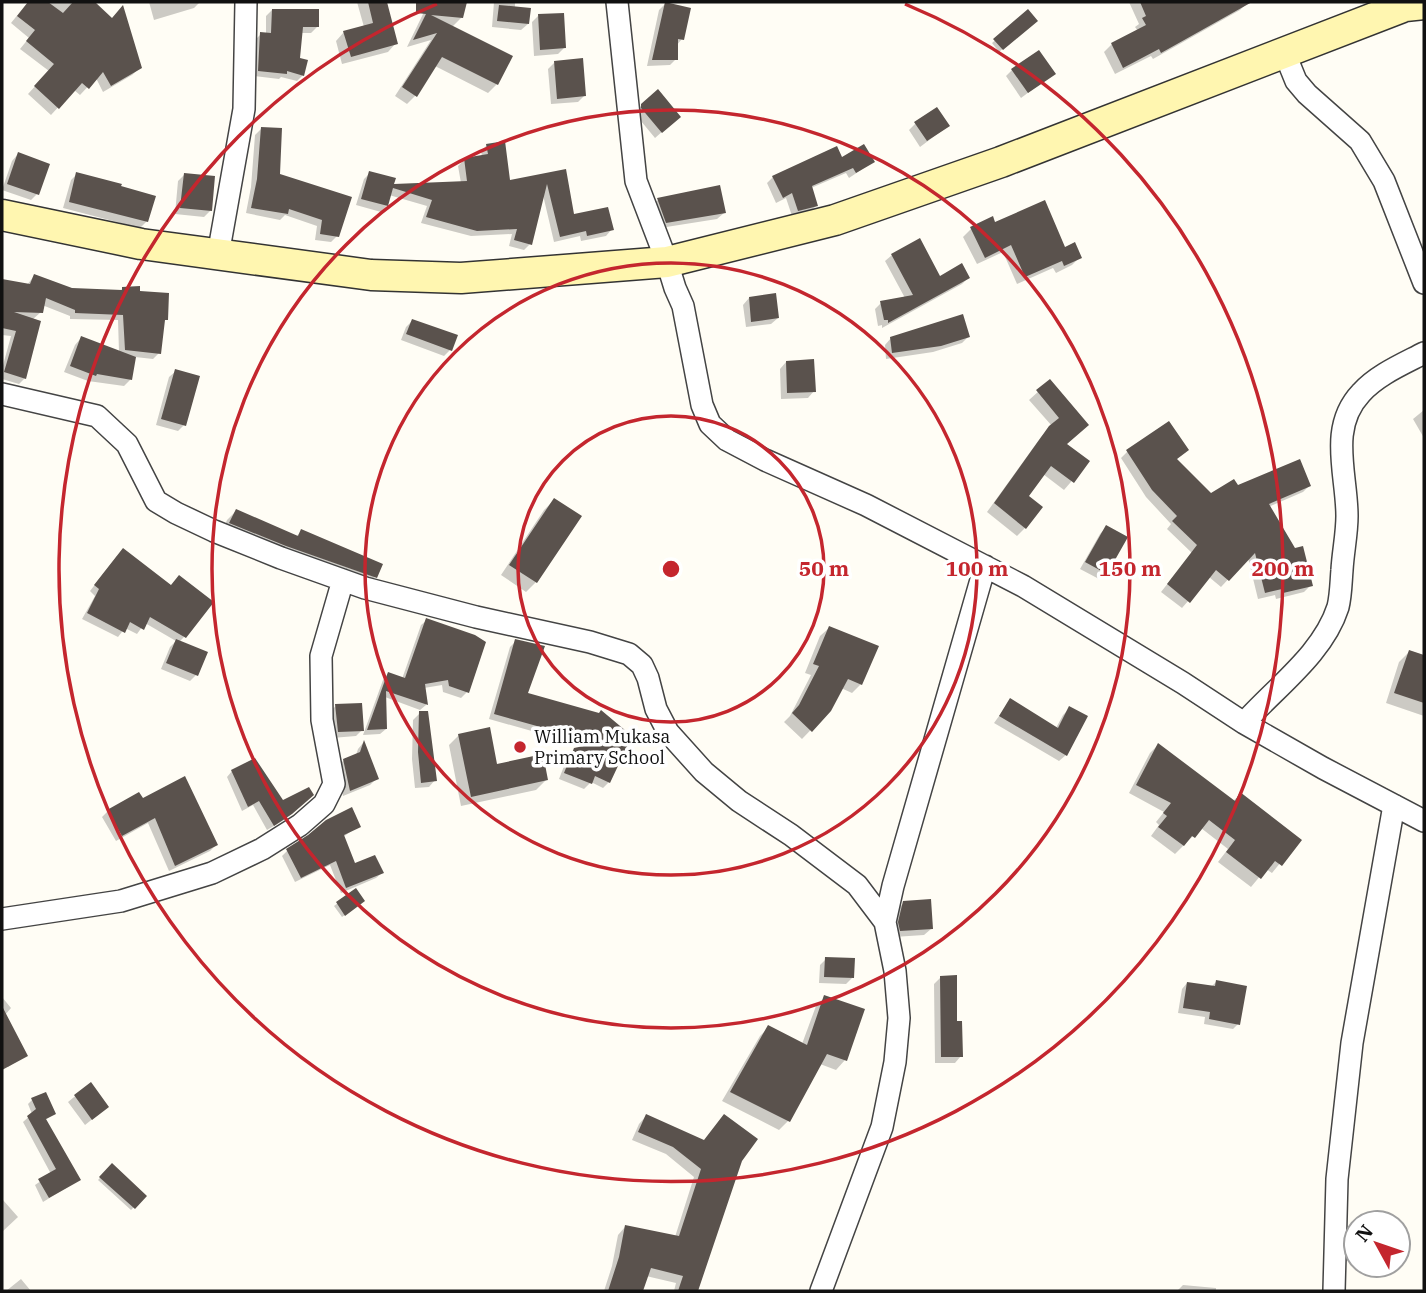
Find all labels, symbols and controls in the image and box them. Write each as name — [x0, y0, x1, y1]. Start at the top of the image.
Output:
text: 50 m — [799, 554, 849, 582]
text: 100 m — [945, 554, 1009, 582]
text: 150 m — [1098, 554, 1162, 582]
text: 200 m — [1251, 554, 1315, 582]
centre of rings — [659, 557, 683, 581]
place label: William Mukasa Primary School — [534, 725, 670, 769]
marker: William Mukasa Primary School — [512, 739, 528, 755]
north arrow — [1342, 1209, 1412, 1279]
text: N — [1350, 1220, 1378, 1247]

